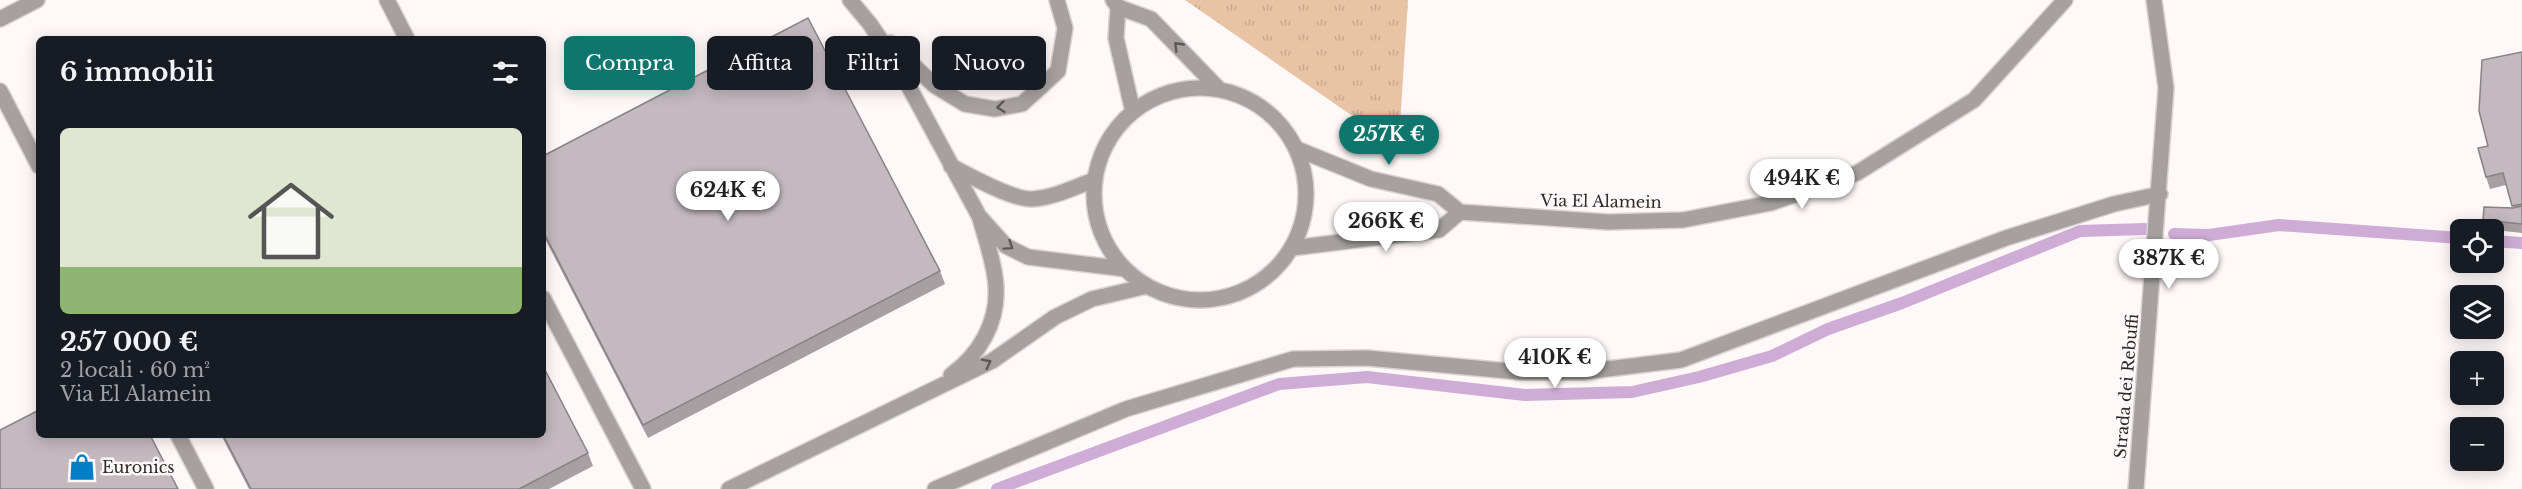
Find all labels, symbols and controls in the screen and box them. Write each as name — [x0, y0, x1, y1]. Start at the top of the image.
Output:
chip: Compra — [564, 36, 695, 90]
chip: Affitta — [707, 36, 813, 90]
chip: Filtri — [825, 36, 920, 90]
chip: Nuovo — [932, 36, 1046, 90]
one-way arrow — [1174, 43, 1185, 54]
text: 6 immobili — [60, 56, 214, 88]
icon: filters — [489, 56, 522, 89]
one-way arrow — [996, 100, 1006, 113]
pin: 257K € — [1340, 115, 1438, 166]
text: 257K € — [1353, 122, 1425, 146]
pin: 494K € — [1753, 159, 1851, 210]
text: 494K € — [1764, 166, 1840, 190]
icon: home — [237, 167, 345, 275]
pin: 624K € — [679, 171, 777, 222]
text: 624K € — [690, 178, 766, 202]
street label: Via El Alamein — [1539, 190, 1662, 212]
pin: 266K € — [1337, 202, 1435, 253]
text: 266K € — [1348, 209, 1424, 233]
map controls — [2450, 219, 2504, 471]
button: locate — [2450, 219, 2504, 273]
one-way arrow — [1003, 239, 1014, 250]
pin: 387K € — [2120, 239, 2218, 290]
text: 387K € — [2133, 246, 2205, 270]
button: layers — [2450, 285, 2504, 339]
street label: Strada dei Rebuffi — [2110, 312, 2142, 459]
text: 257 000 € — [60, 326, 198, 358]
pin: 410K € — [1506, 338, 1604, 389]
text: 410K € — [1518, 345, 1592, 369]
button: + — [2450, 351, 2504, 405]
text: 2 locali · 60 m² — [60, 358, 210, 382]
one-way arrow — [981, 359, 991, 370]
text: Via El Alamein — [60, 382, 211, 406]
button: − — [2450, 417, 2504, 471]
shop icon: Euronics — [67, 452, 97, 482]
place label: Euronics — [102, 457, 175, 477]

